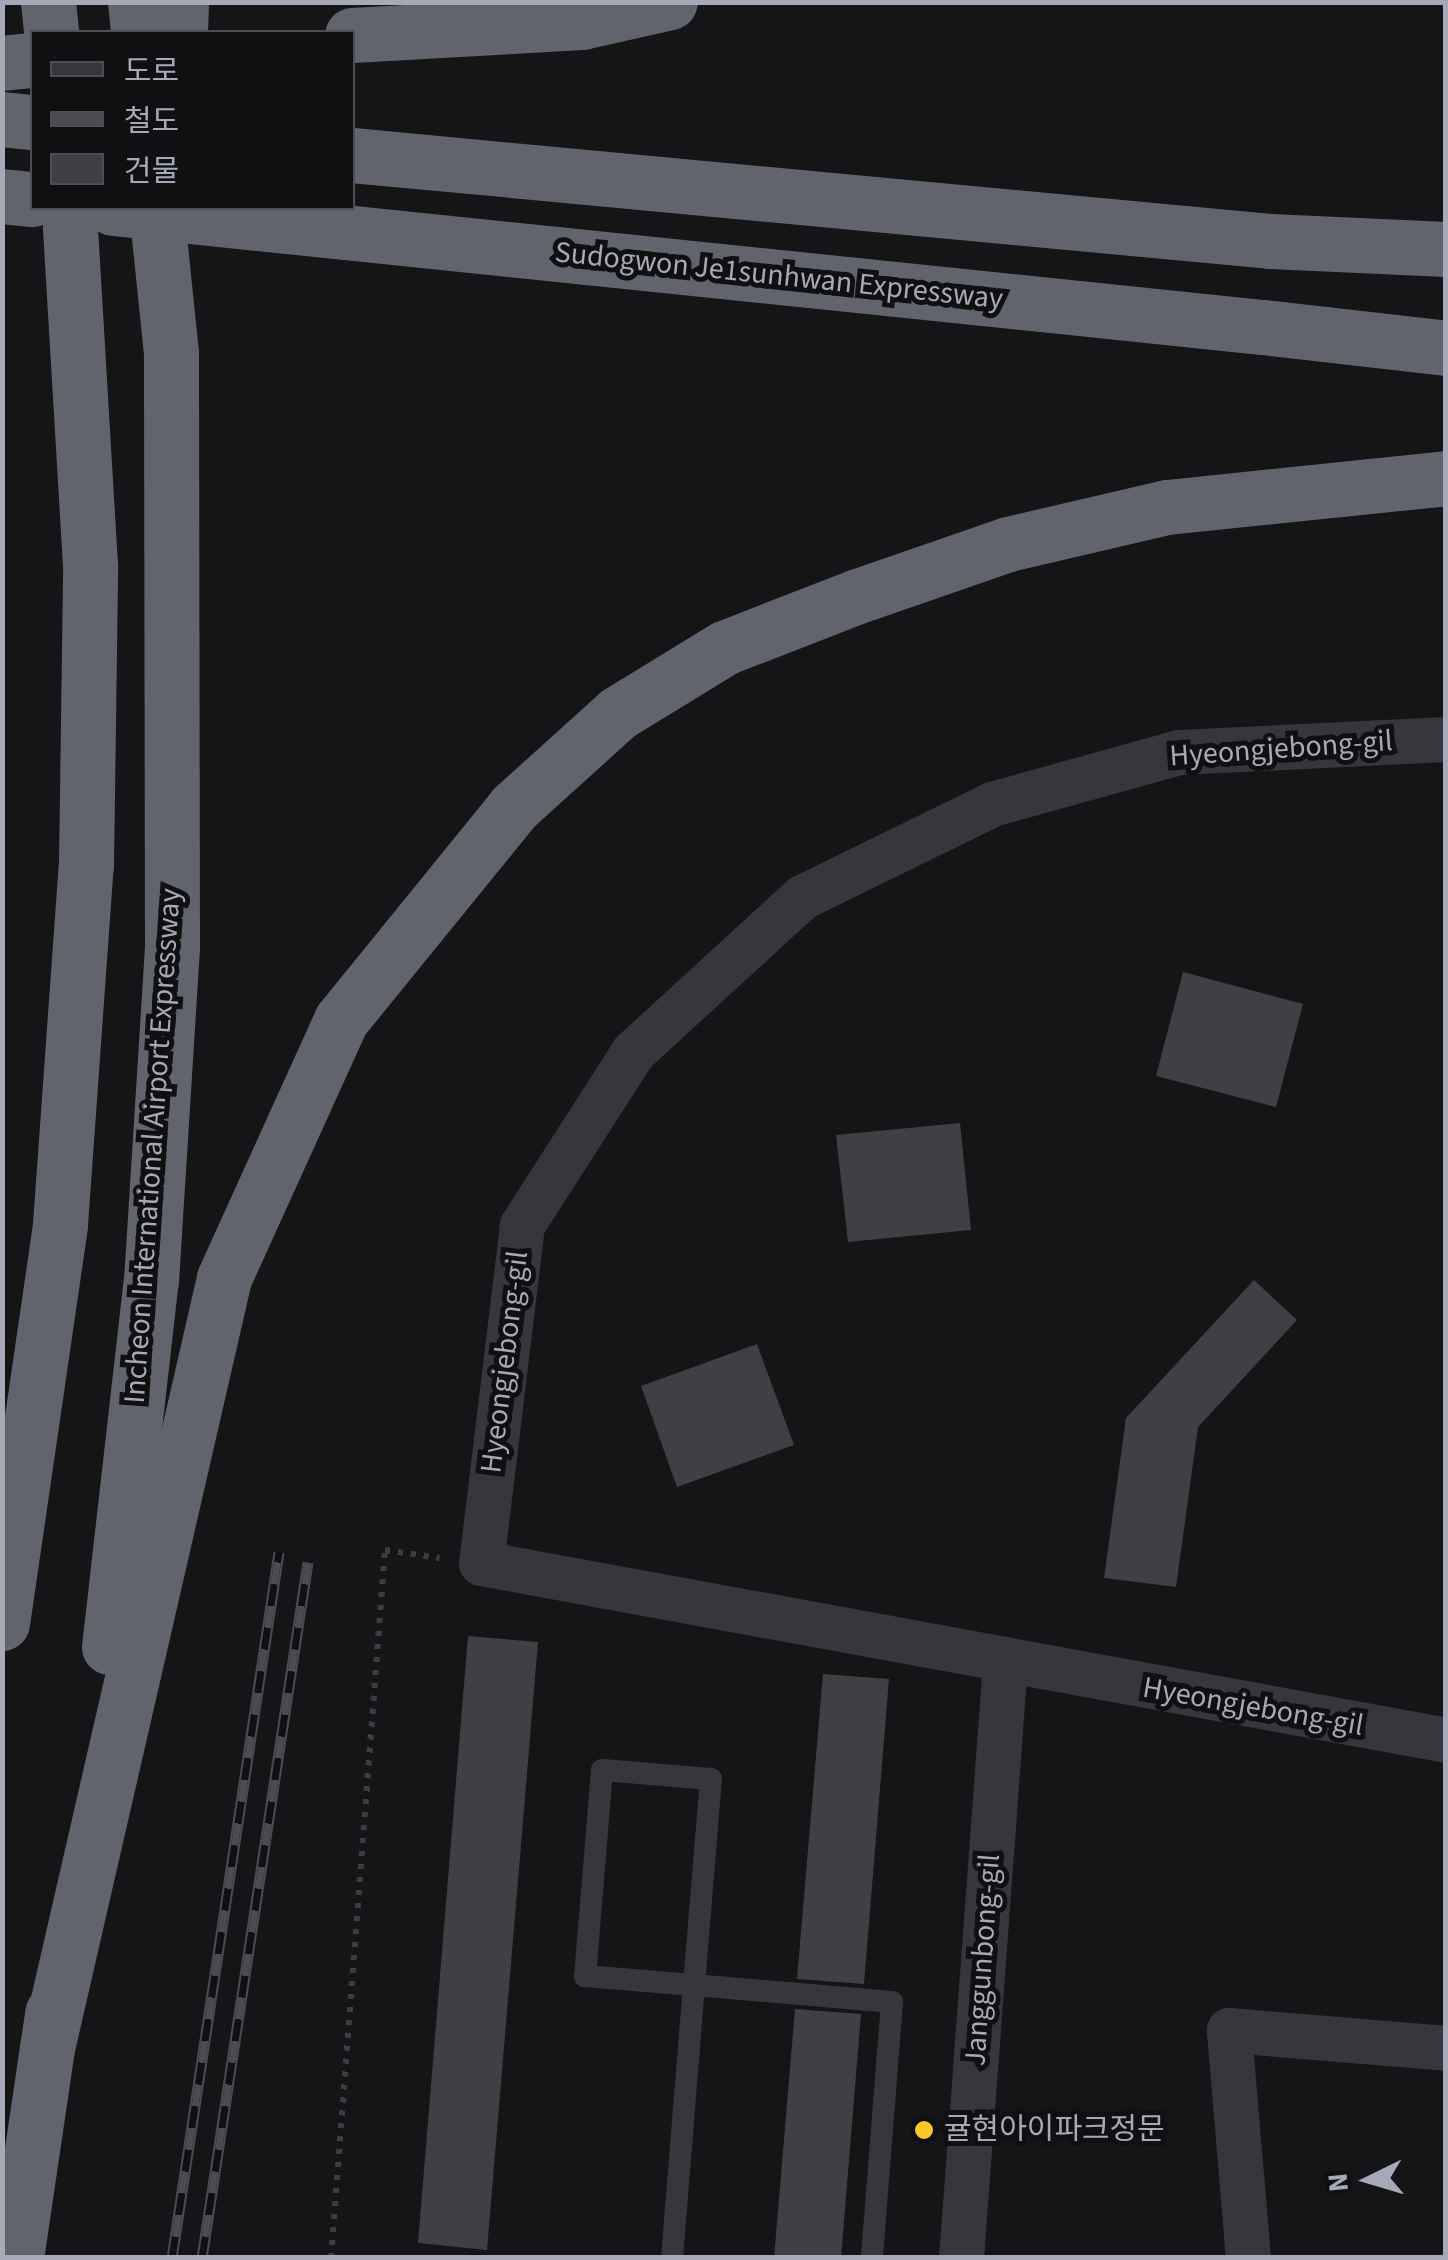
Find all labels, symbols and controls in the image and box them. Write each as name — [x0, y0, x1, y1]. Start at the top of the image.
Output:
legend — [30, 30, 355, 210]
text: 도로 — [124, 50, 179, 93]
text: 철도 — [124, 100, 179, 143]
text: 건물 — [124, 150, 179, 193]
street label: Sudogwon Je1sunhwan Expressway — [553, 235, 1005, 317]
street label: Hyeongjebong-gil — [1168, 723, 1394, 775]
street label: Incheon International Airport Expressway — [117, 887, 189, 1405]
street label: Hyeongjebong-gil — [474, 1249, 536, 1475]
street label: Hyeongjebong-gil — [1140, 1670, 1366, 1744]
street label: Janggunbong-gil — [958, 1853, 1008, 2067]
place label: 귤현아이파크정문 — [944, 2112, 1165, 2148]
marker: 귤현아이파크정문 — [913, 2119, 935, 2141]
north arrow — [1318, 2130, 1418, 2230]
text: N — [1317, 2172, 1359, 2194]

